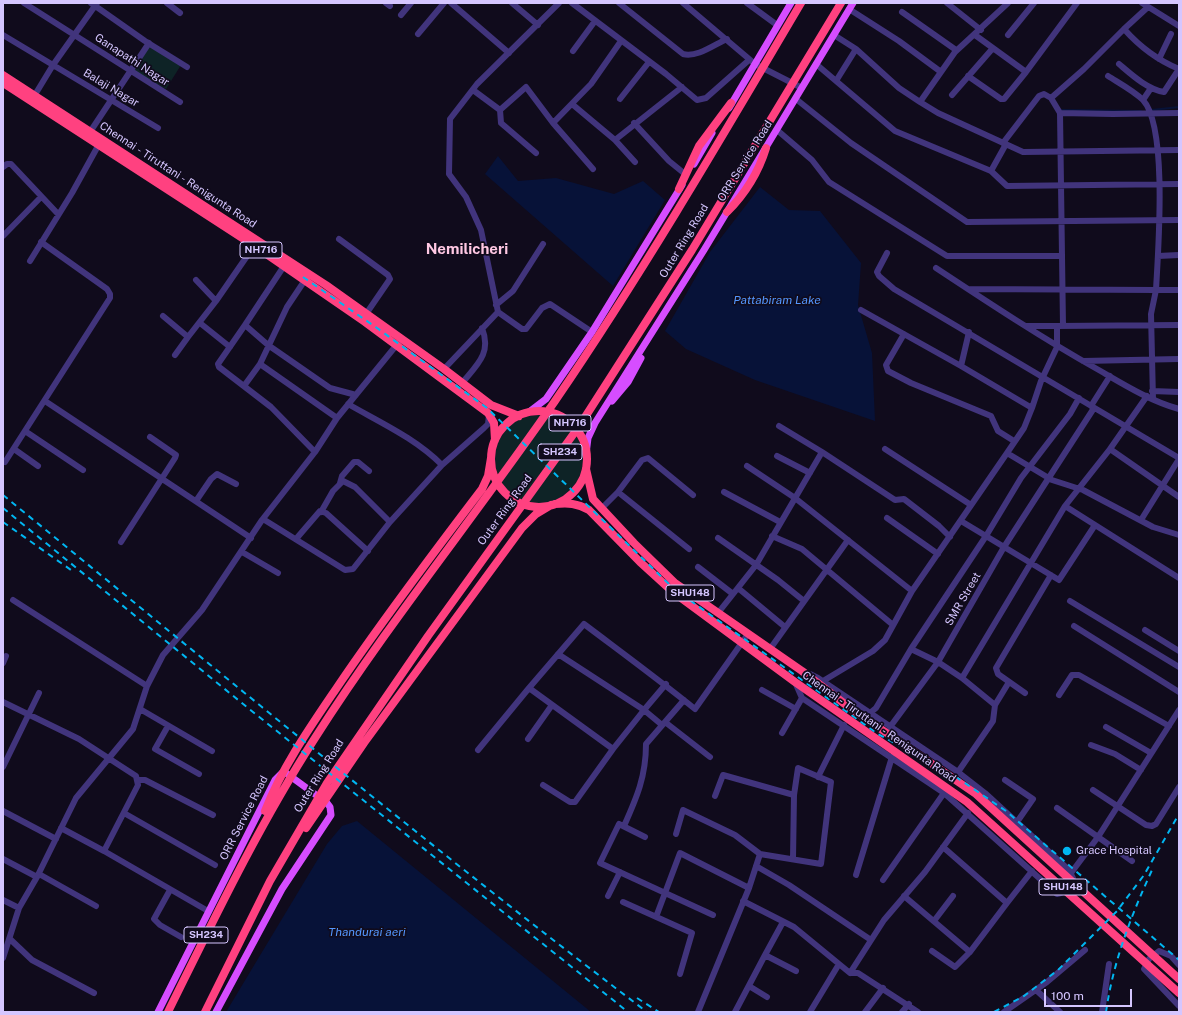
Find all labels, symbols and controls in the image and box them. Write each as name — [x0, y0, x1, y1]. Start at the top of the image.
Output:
street label: Ganapathi Nagar — [92, 31, 172, 89]
street label: Balaji Nagar — [81, 66, 141, 110]
street label: ORR Service Road — [715, 118, 775, 204]
street label: Chennai - Tiruttani - Renigunta Road — [97, 119, 259, 231]
street label: Outer Ring Road — [657, 202, 711, 280]
district label: Nemilicheri — [426, 240, 508, 258]
road number: NH716 — [240, 242, 282, 258]
water label: Pattabiram Lake — [733, 293, 821, 307]
road number: NH716 — [549, 415, 591, 431]
road number: SH234 — [538, 444, 582, 460]
street label: Outer Ring Road — [475, 472, 535, 548]
street label: SMR Street — [942, 570, 984, 628]
road number: SHU148 — [666, 585, 714, 601]
street label: Chennai - Tiruttani - Renigunta Road — [800, 669, 958, 785]
street label: Outer Ring Road — [291, 737, 347, 815]
street label: ORR Service Road — [217, 774, 271, 862]
place label: Grace Hospital — [1076, 844, 1152, 858]
marker: Grace Hospital — [1061, 845, 1073, 857]
road number: SHU148 — [1039, 879, 1087, 895]
water label: Thandurai aeri — [328, 925, 406, 939]
road number: SH234 — [184, 927, 228, 943]
scale bar — [1046, 981, 1134, 1007]
text: 100 m — [1051, 989, 1084, 1003]

